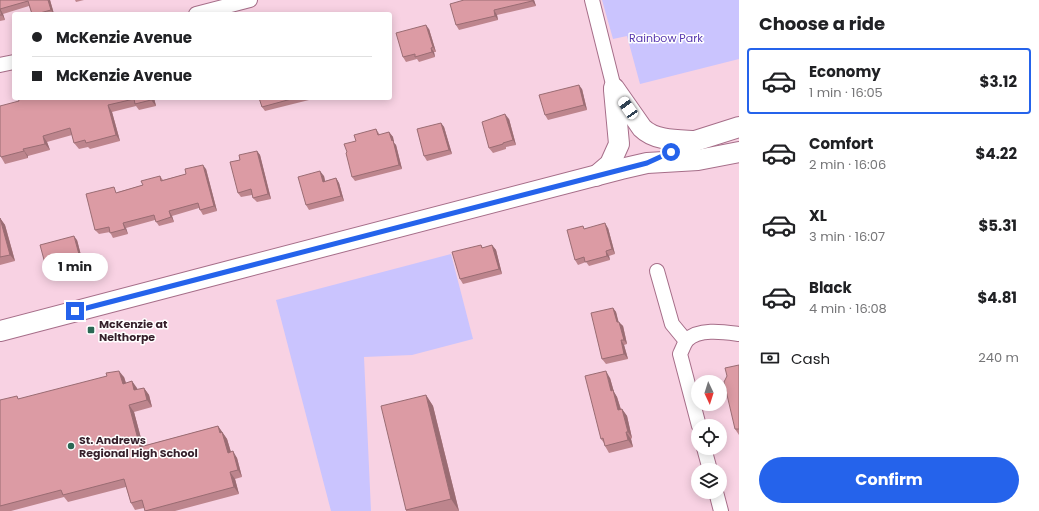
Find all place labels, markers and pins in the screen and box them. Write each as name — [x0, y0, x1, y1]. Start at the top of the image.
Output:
place label: McKenzie at Nelthorpe — [99, 316, 168, 345]
marker: McKenzie at Nelthorpe — [86, 325, 96, 335]
place label: St. Andrews Regional High School — [79, 432, 198, 461]
marker: St. Andrews Regional High School — [66, 441, 76, 451]

